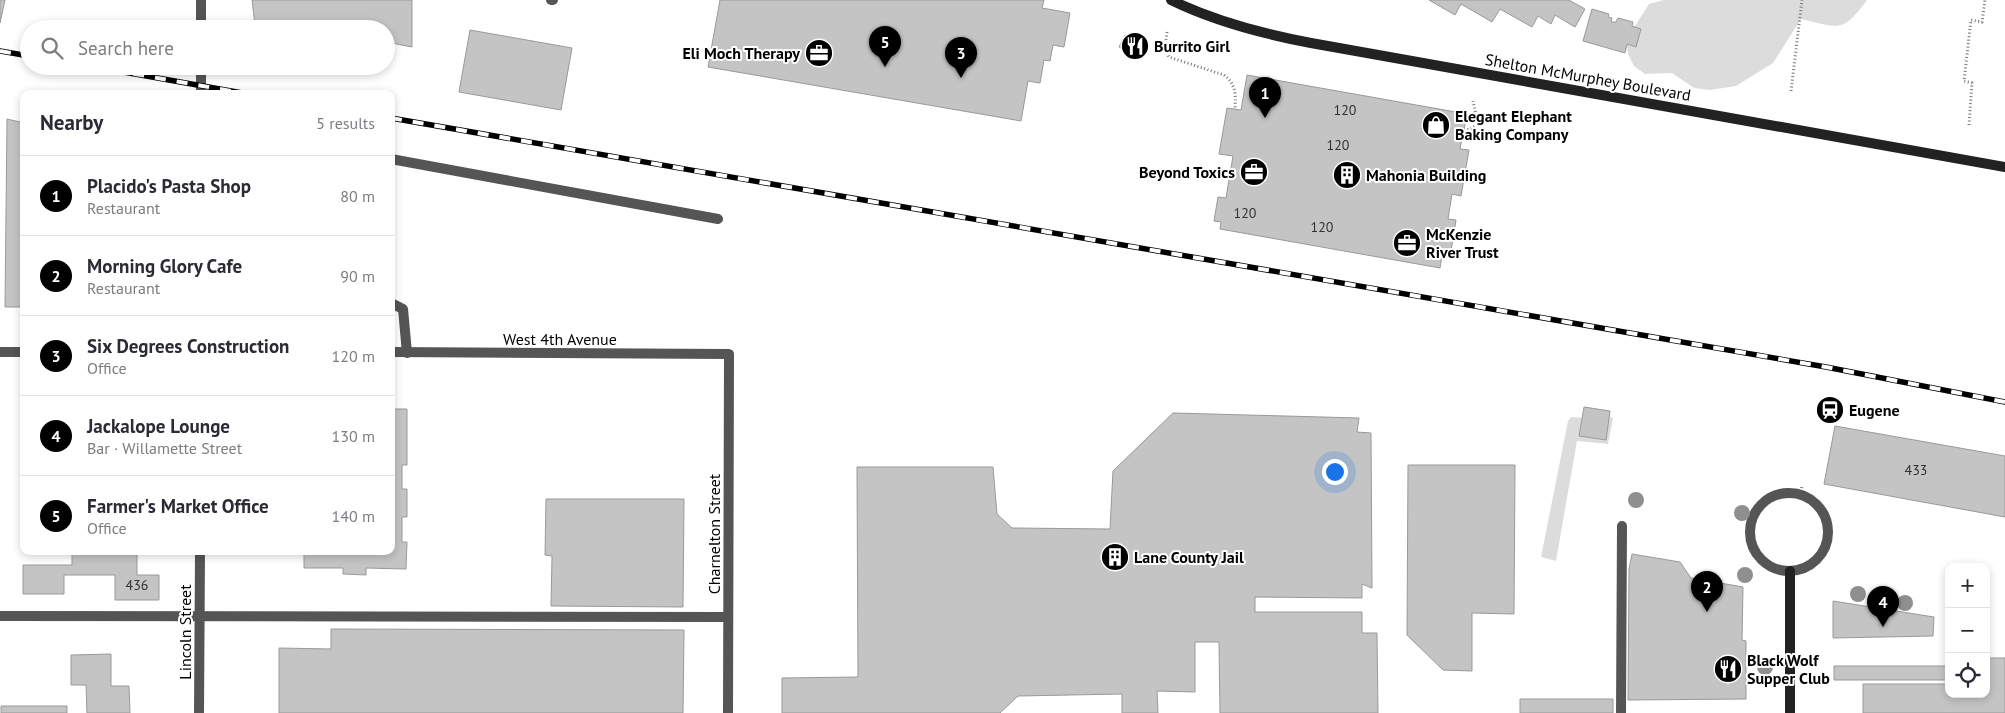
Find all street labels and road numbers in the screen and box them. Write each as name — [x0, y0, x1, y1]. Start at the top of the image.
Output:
street label: Shelton McMurphey Boulevard — [1484, 49, 1692, 105]
street label: West 4th Avenue — [503, 329, 617, 349]
street label: Charnelton Street — [704, 473, 724, 594]
street label: Lincoln Street — [175, 584, 195, 680]

